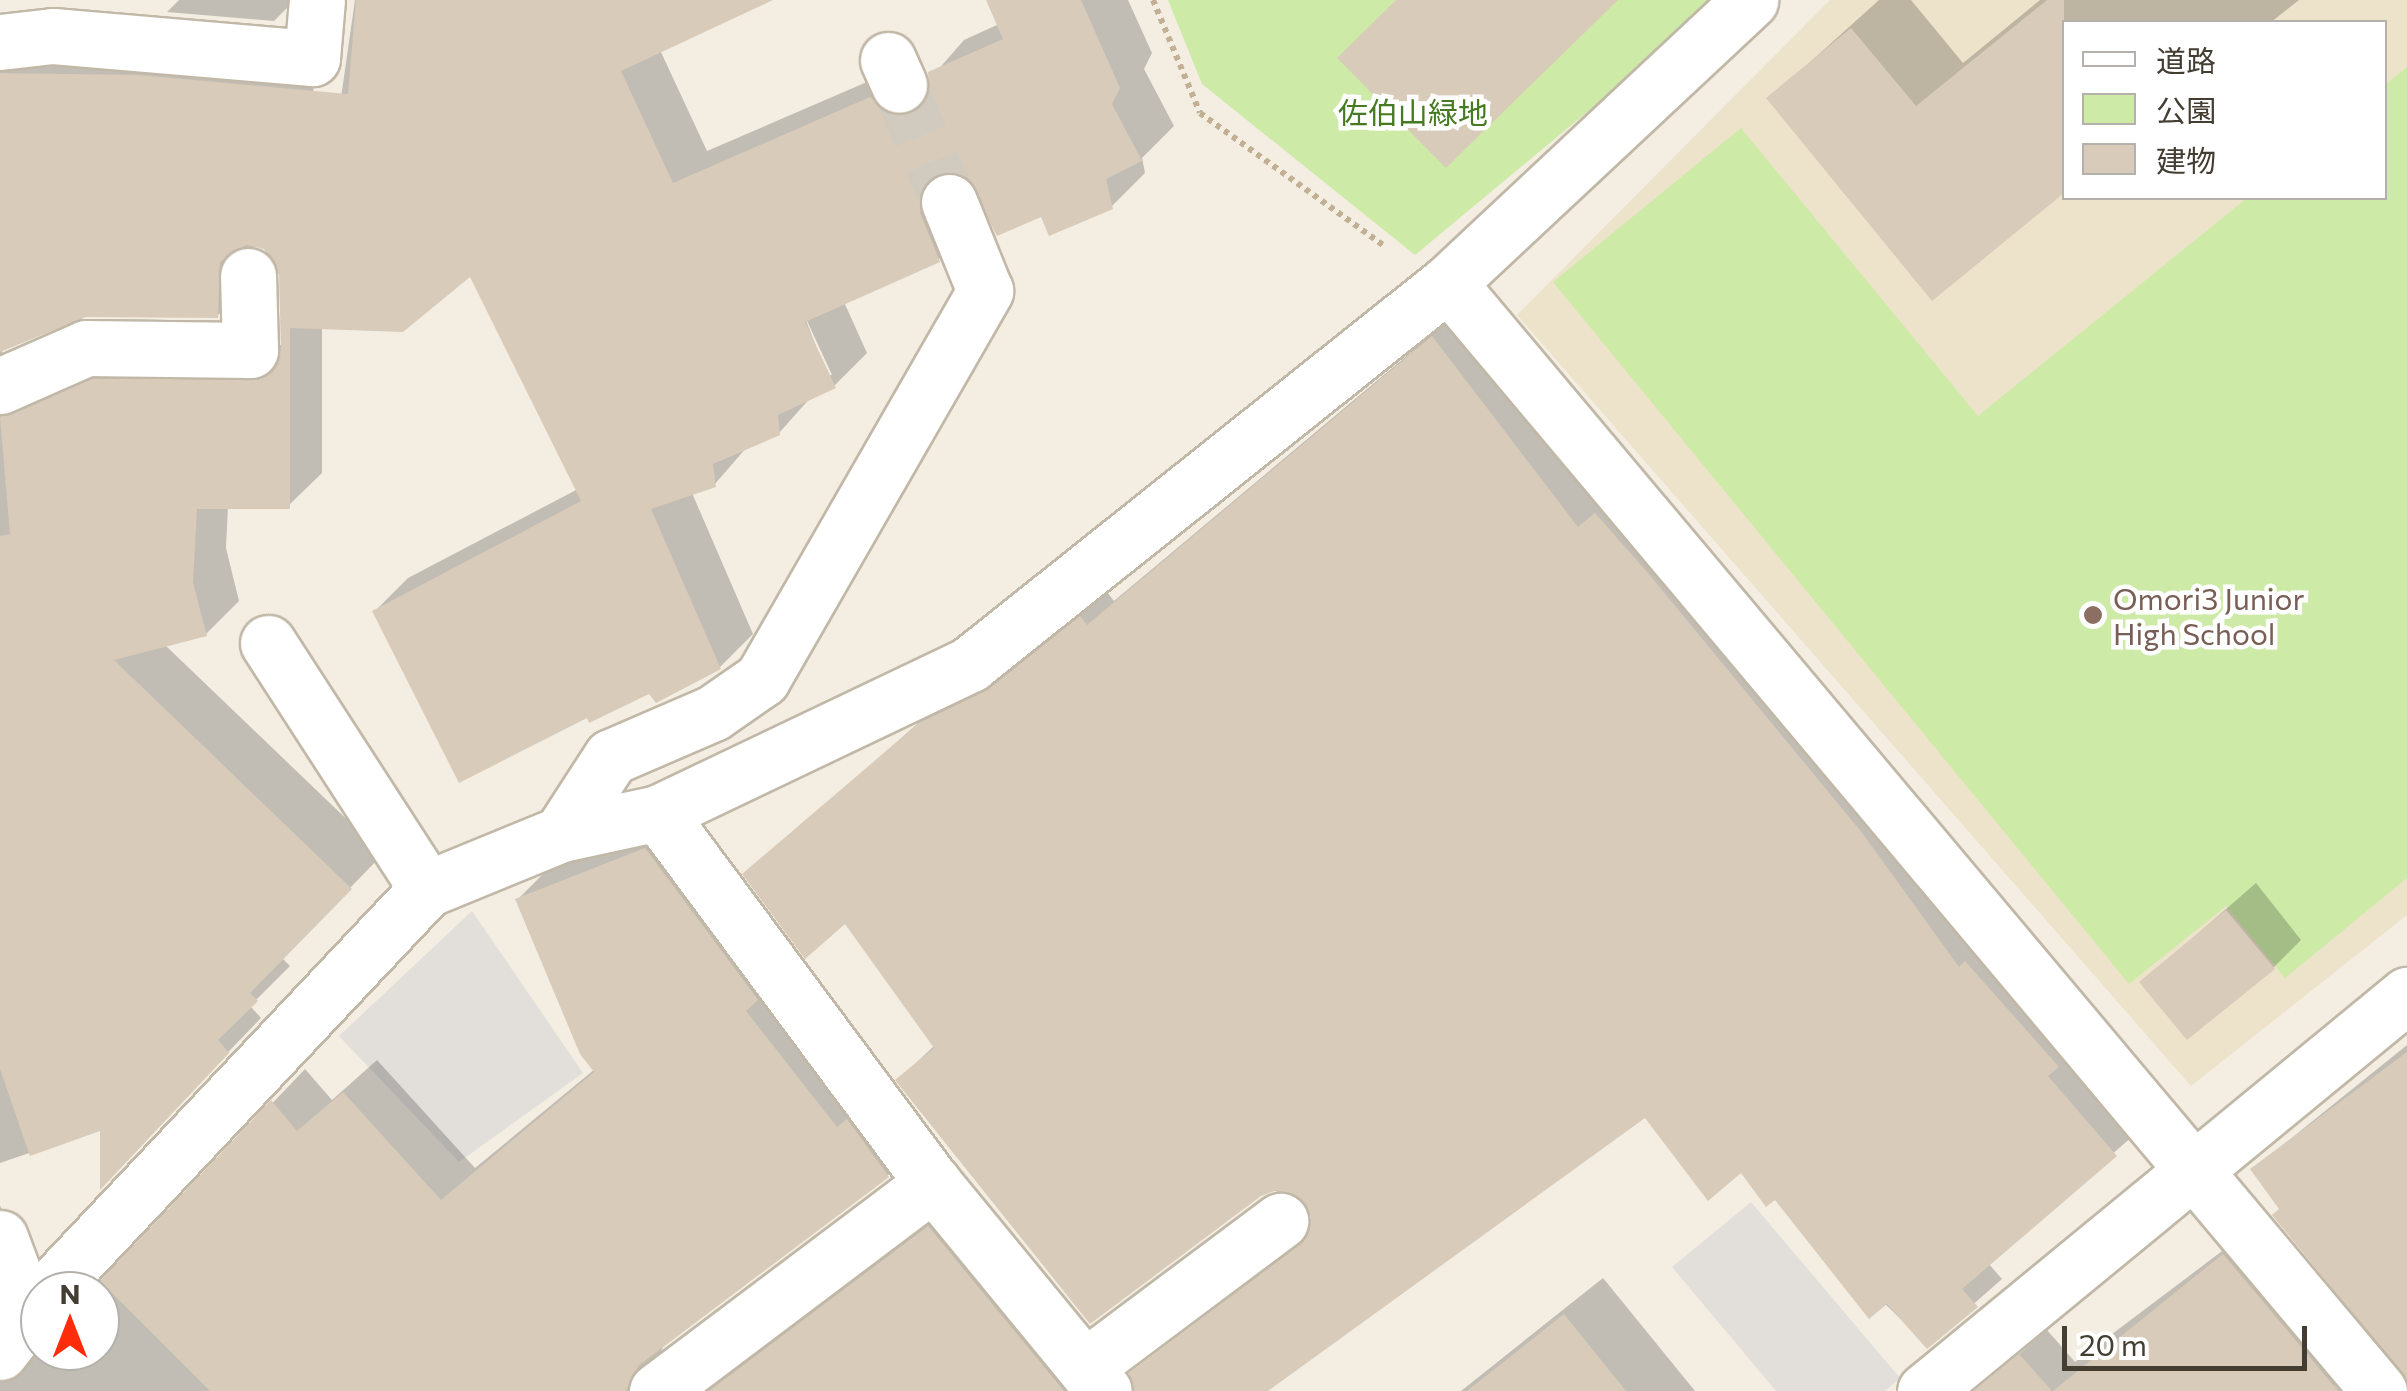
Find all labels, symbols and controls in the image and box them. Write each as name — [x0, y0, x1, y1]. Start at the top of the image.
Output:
legend — [2062, 20, 2387, 200]
text: 道路 — [2156, 41, 2216, 78]
text: 公園 — [2156, 91, 2216, 128]
park label: 佐伯山緑地 — [1338, 94, 1488, 130]
text: 建物 — [2156, 141, 2216, 178]
place label: Omori3 Junior High School — [2113, 580, 2304, 650]
marker: Omori3 Junior High School — [2082, 604, 2104, 626]
north arrow — [20, 1271, 120, 1371]
text: N — [60, 1276, 81, 1310]
scale bar — [2067, 1306, 2312, 1368]
text: 20 m — [2079, 1325, 2147, 1362]

